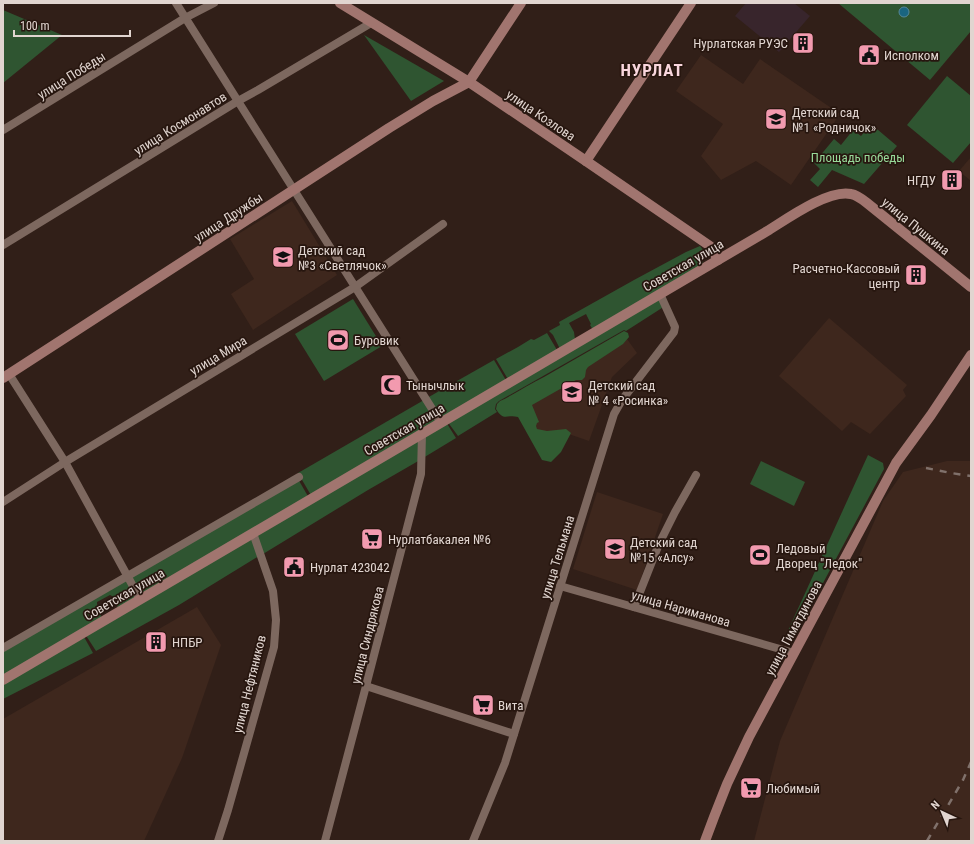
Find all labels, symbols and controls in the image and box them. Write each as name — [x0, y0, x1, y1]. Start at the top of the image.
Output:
scale bar — [14, 12, 130, 38]
text: 100 m — [20, 19, 50, 33]
building icon: Нурлатская РУЭС — [790, 30, 816, 56]
place label: Нурлатская РУЭС — [693, 36, 788, 51]
public building icon: Исполком — [856, 42, 882, 68]
place label: Исполком — [884, 48, 939, 63]
street label: улица Победы — [35, 49, 108, 102]
district label: НУРЛАТ — [620, 60, 684, 80]
street label: улица Козлова — [503, 87, 578, 144]
street label: улица Космонавтов — [131, 89, 229, 158]
place label: Детский сад №1 «Родничок» — [792, 105, 876, 135]
school or university icon: Детский сад №1 «Родничок» — [763, 106, 789, 132]
park label: Площадь победы — [811, 150, 905, 165]
building icon: НГДУ — [939, 167, 965, 193]
place label: НГДУ — [907, 173, 936, 188]
street label: улица Дружбы — [191, 190, 265, 245]
street label: улица Пушкина — [879, 195, 953, 258]
street label: Советская улица — [640, 236, 726, 295]
place label: Детский сад №3 «Светлячок» — [298, 243, 387, 273]
school or university icon: Детский сад №3 «Светлячок» — [270, 244, 296, 270]
place label: Расчетно-Кассовый центр — [792, 261, 900, 291]
building icon: Расчетно-Кассовый центр — [903, 262, 929, 288]
sports icon: Буровик — [325, 327, 351, 353]
street label: улица Мира — [187, 333, 249, 378]
place label: Буровик — [354, 333, 400, 348]
mosque icon: Тынычлык — [378, 372, 404, 398]
place label: Тынычлык — [406, 378, 465, 393]
place label: Детский сад № 4 «Росинка» — [588, 378, 668, 408]
school or university icon: Детский сад № 4 «Росинка» — [559, 379, 585, 405]
street label: Советская улица — [361, 400, 447, 459]
street label: улица Тельмана — [538, 513, 577, 601]
supermarket icon: Нурлатбакалея №6 — [359, 526, 385, 552]
place label: Нурлатбакалея №6 — [388, 532, 491, 547]
place label: Детский сад №15 «Алсу» — [630, 535, 697, 565]
school or university icon: Детский сад №15 «Алсу» — [602, 536, 628, 562]
place label: Ледовый Дворец "Ледок" — [776, 541, 862, 571]
sports icon: Ледовый Дворец "Ледок" — [747, 542, 773, 568]
public building icon: Нурлат 423042 — [281, 554, 307, 580]
place label: Нурлат 423042 — [310, 560, 390, 575]
street label: Советская улица — [81, 565, 167, 624]
street label: улица Гиматдинова — [762, 578, 825, 678]
street label: улица Синдрякова — [348, 585, 387, 686]
street label: улица Нариманова — [630, 587, 732, 630]
building icon: НПБР — [143, 629, 169, 655]
street label: улица Нефтяников — [230, 634, 269, 735]
place label: НПБР — [172, 635, 202, 650]
supermarket icon: Вита — [470, 692, 496, 718]
place label: Вита — [498, 698, 523, 713]
supermarket icon: Любимый — [738, 775, 764, 801]
place label: Любимый — [766, 781, 820, 796]
north arrow — [922, 792, 962, 832]
text: N — [928, 798, 943, 812]

